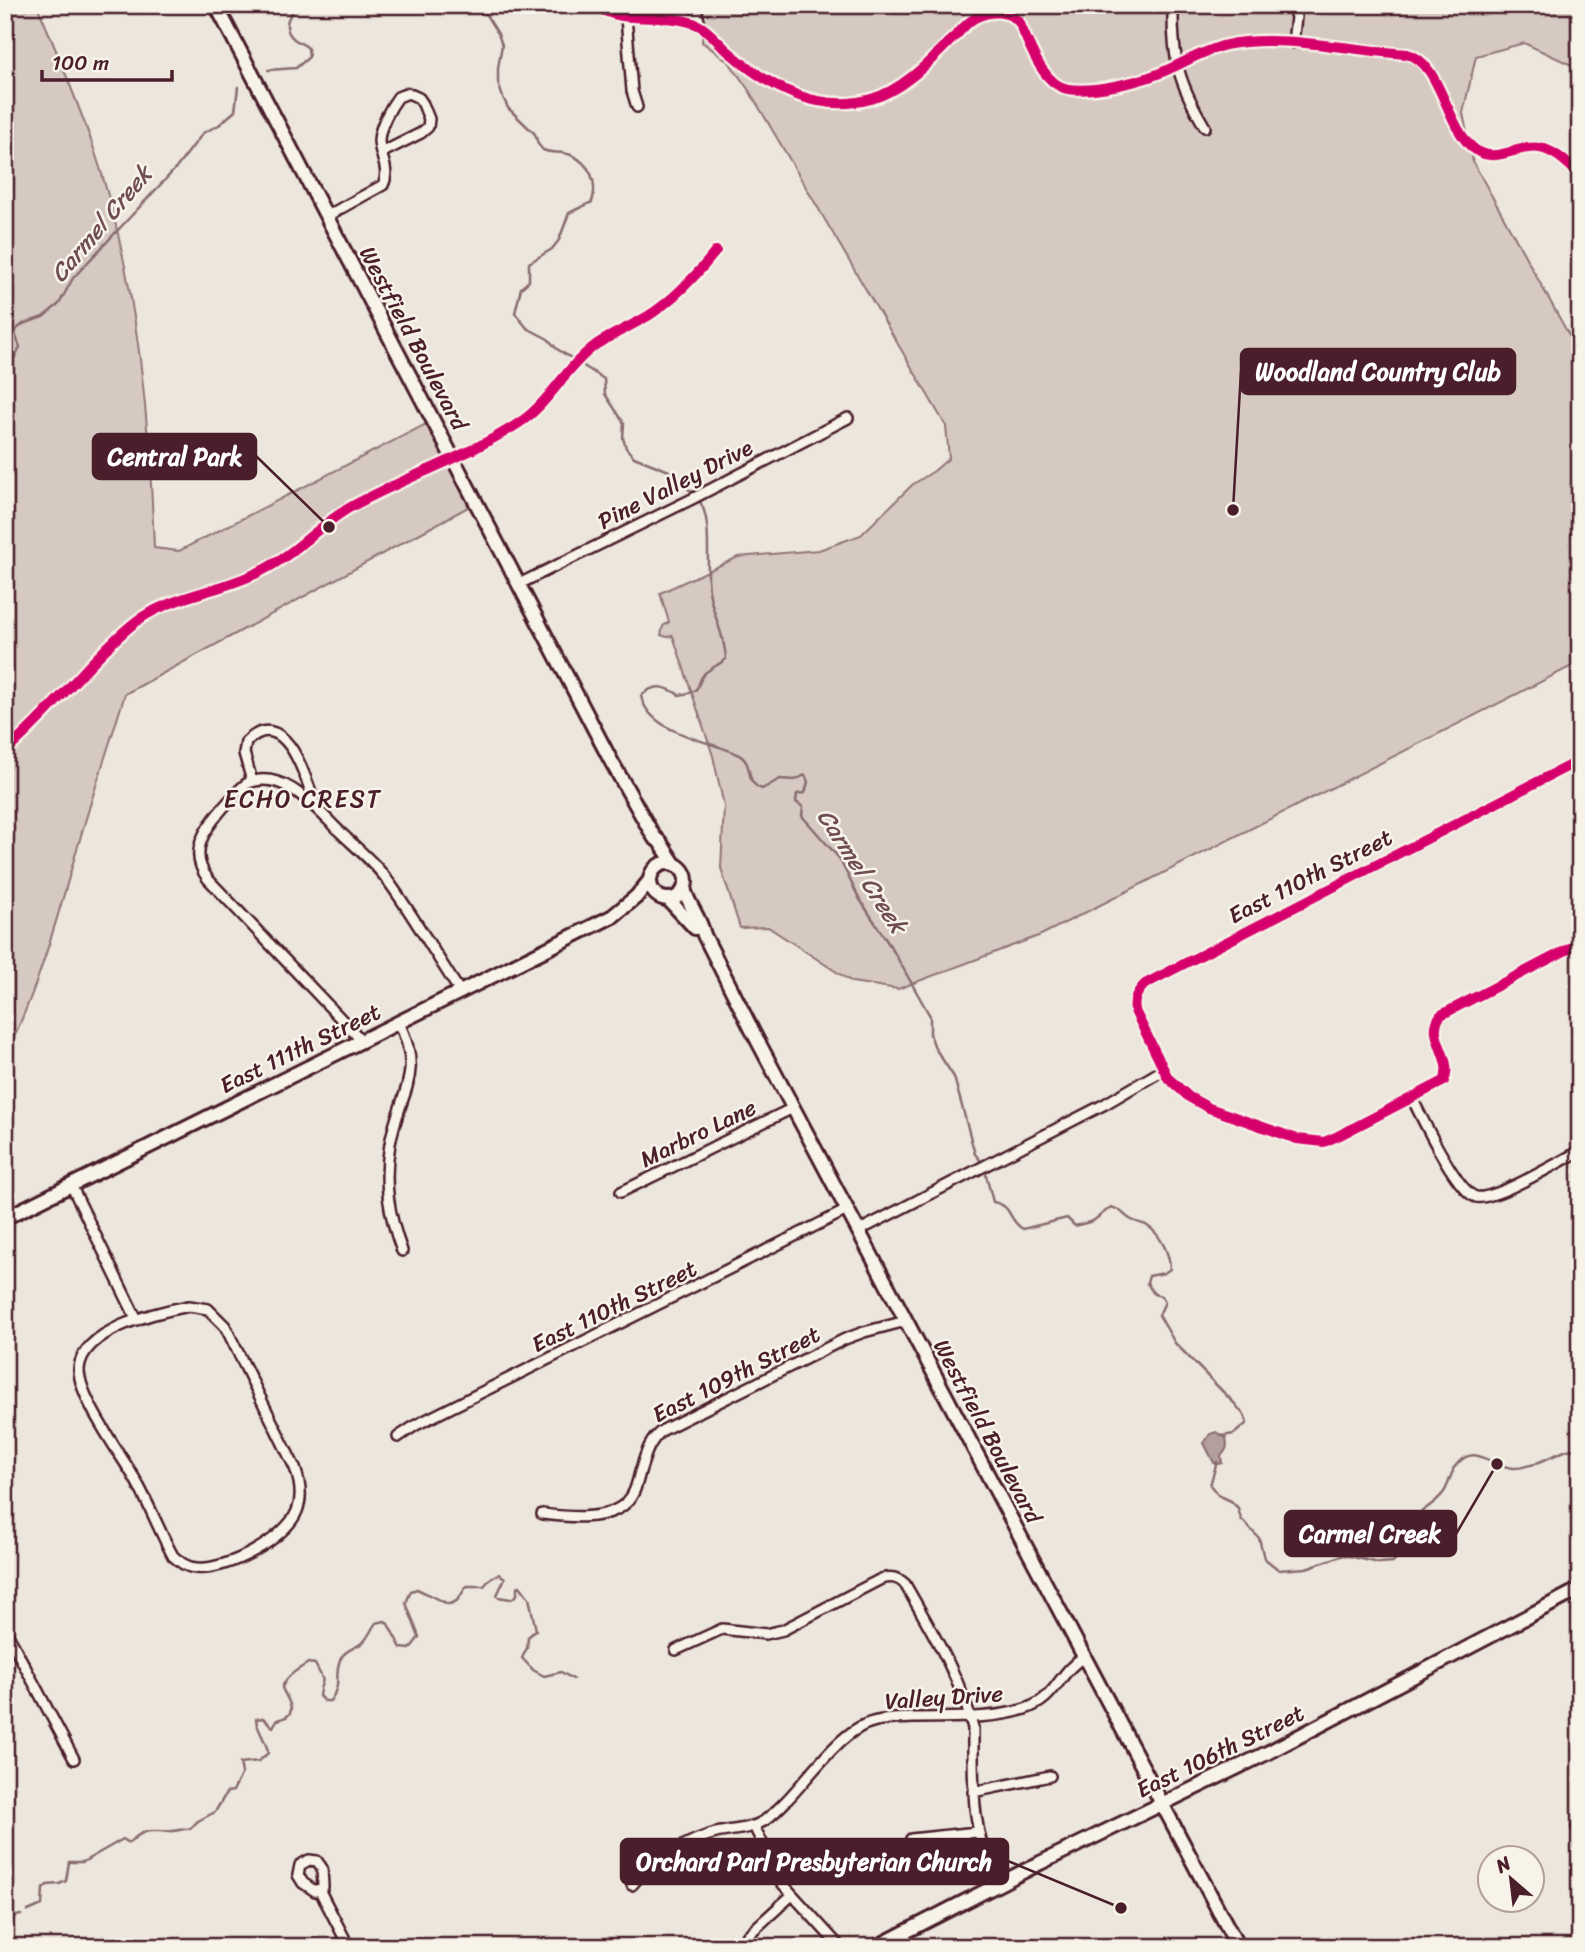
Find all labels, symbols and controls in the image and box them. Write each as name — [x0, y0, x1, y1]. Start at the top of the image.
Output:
scale bar — [42, 38, 172, 82]
text: 100 m — [52, 44, 109, 82]
water label: Carmel Creek — [39, 154, 165, 292]
street label: Westfield Boulevard — [348, 239, 480, 440]
callout: Woodland Country Club — [1241, 349, 1515, 394]
text: Woodland Country Club — [1255, 351, 1502, 393]
street label: Pine Valley Drive — [590, 428, 760, 541]
callout: Central Park — [93, 434, 256, 479]
text: Central Park — [107, 436, 243, 478]
district label: ECHO CREST — [224, 778, 382, 820]
water label: Carmel Creek — [806, 800, 920, 945]
street label: East 110th Street — [1221, 817, 1400, 936]
street label: East 111th Street — [212, 992, 388, 1105]
street label: Marbro Lane — [633, 1087, 764, 1179]
street label: East 110th Street — [524, 1249, 704, 1364]
street label: East 109th Street — [645, 1314, 828, 1435]
street label: Westfield Boulevard — [922, 1332, 1054, 1533]
callout: Carmel Creek — [1285, 1511, 1456, 1556]
text: Carmel Creek — [1298, 1513, 1441, 1555]
street label: Valley Drive — [884, 1673, 1005, 1722]
street label: East 106th Street — [1129, 1693, 1312, 1810]
callout: Orchard Parl Presbyterian Church — [621, 1839, 1008, 1884]
text: Orchard Parl Presbyterian Church — [636, 1841, 992, 1883]
north arrow — [1476, 1843, 1546, 1913]
text: N — [1489, 1846, 1518, 1883]

